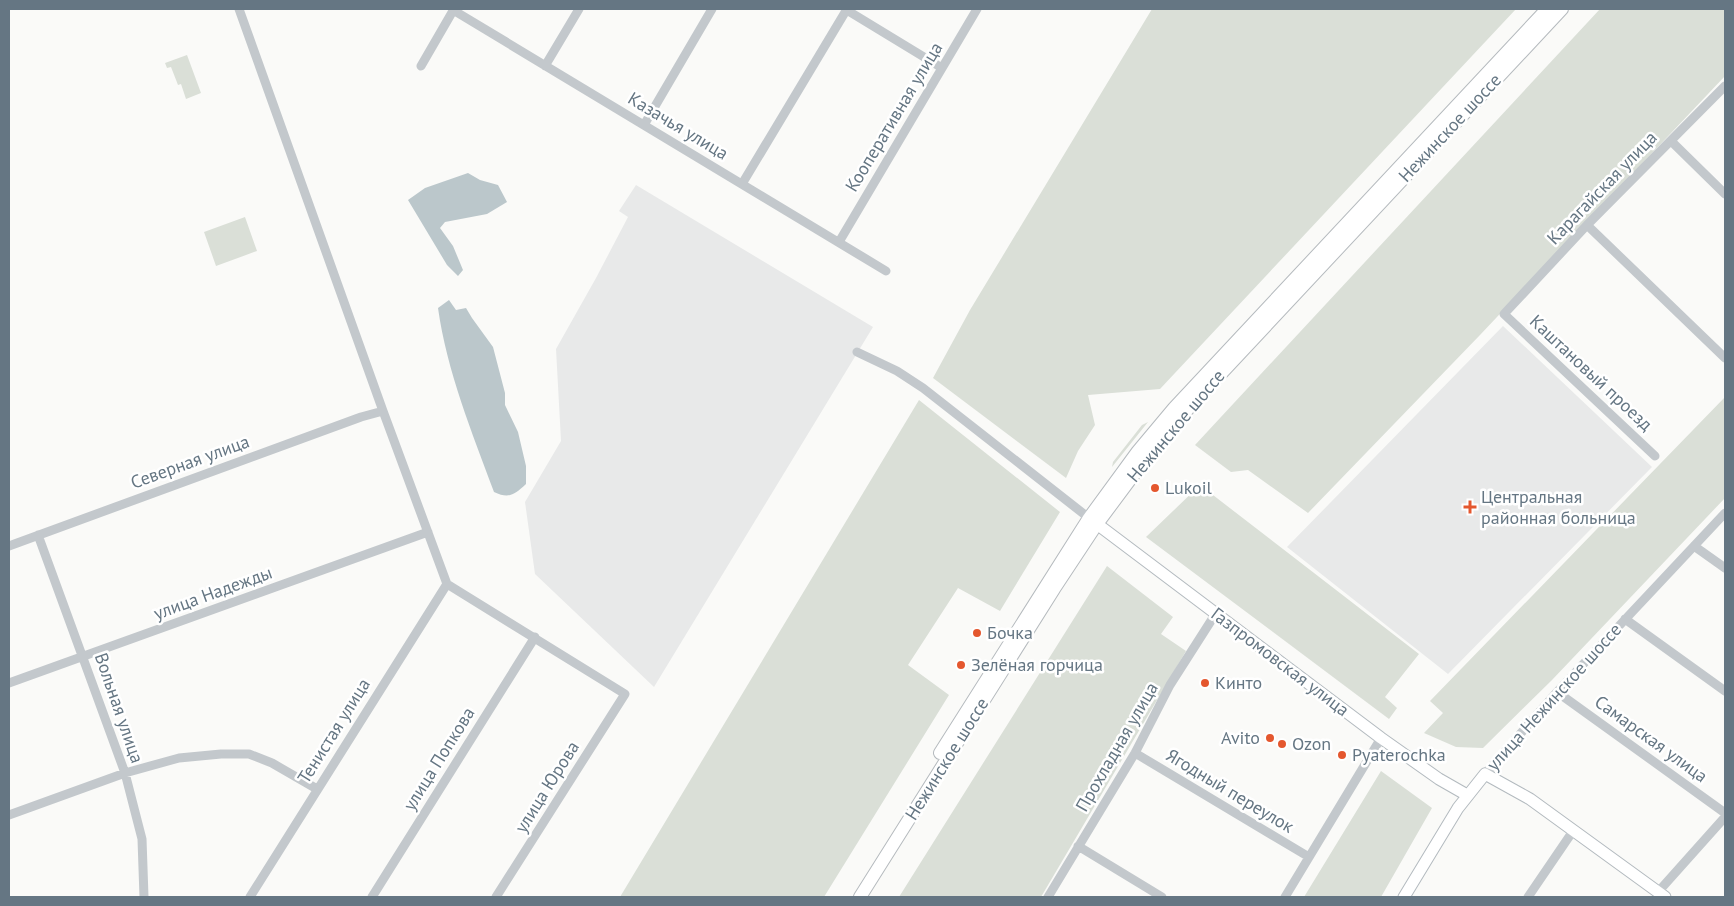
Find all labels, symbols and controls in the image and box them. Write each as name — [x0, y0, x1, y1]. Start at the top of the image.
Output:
street label: Кооперативная улица — [840, 38, 947, 196]
street label: Нежинское шоссе — [1393, 69, 1506, 187]
street label: Казачья улица — [624, 87, 733, 165]
street label: Карагайская улица — [1542, 126, 1662, 249]
street label: Каштановый проезд — [1525, 310, 1658, 436]
street label: Нежинское шоссе — [1122, 365, 1229, 487]
street label: Северная улица — [127, 429, 252, 494]
place label: Lukoil — [1165, 476, 1213, 499]
marker: Lukoil — [1149, 482, 1161, 494]
place label: Центральная районная больница — [1481, 485, 1636, 529]
marker: Центральная районная больница — [1463, 500, 1477, 514]
street label: улица Надежды — [150, 560, 275, 625]
street label: Газпромовская улица — [1207, 602, 1354, 721]
street label: улица Нежинское шоссе — [1481, 618, 1626, 775]
place label: Бочка — [987, 621, 1033, 644]
marker: Бочка — [971, 627, 983, 639]
street label: Вольная улица — [90, 650, 149, 766]
place label: Зелёная горчица — [971, 653, 1103, 676]
marker: Зелёная горчица — [955, 659, 967, 671]
place label: Кинто — [1215, 671, 1262, 694]
street label: Тенистая улица — [292, 674, 375, 787]
marker: Кинто — [1199, 677, 1211, 689]
street label: Прохладная улица — [1070, 678, 1163, 816]
street label: Самарская улица — [1590, 690, 1712, 787]
street label: Нежинское шоссе — [900, 693, 993, 824]
street label: улица Попкова — [398, 703, 480, 815]
place label: Avito — [1221, 726, 1260, 749]
marker: Avito — [1264, 732, 1276, 744]
place label: Ozon — [1292, 732, 1331, 755]
street label: улица Юрова — [509, 737, 584, 837]
marker: Ozon — [1276, 738, 1288, 750]
street label: Ягодный переулок — [1162, 743, 1299, 838]
place label: Pyaterochka — [1352, 743, 1446, 766]
marker: Pyaterochka — [1336, 749, 1348, 761]

